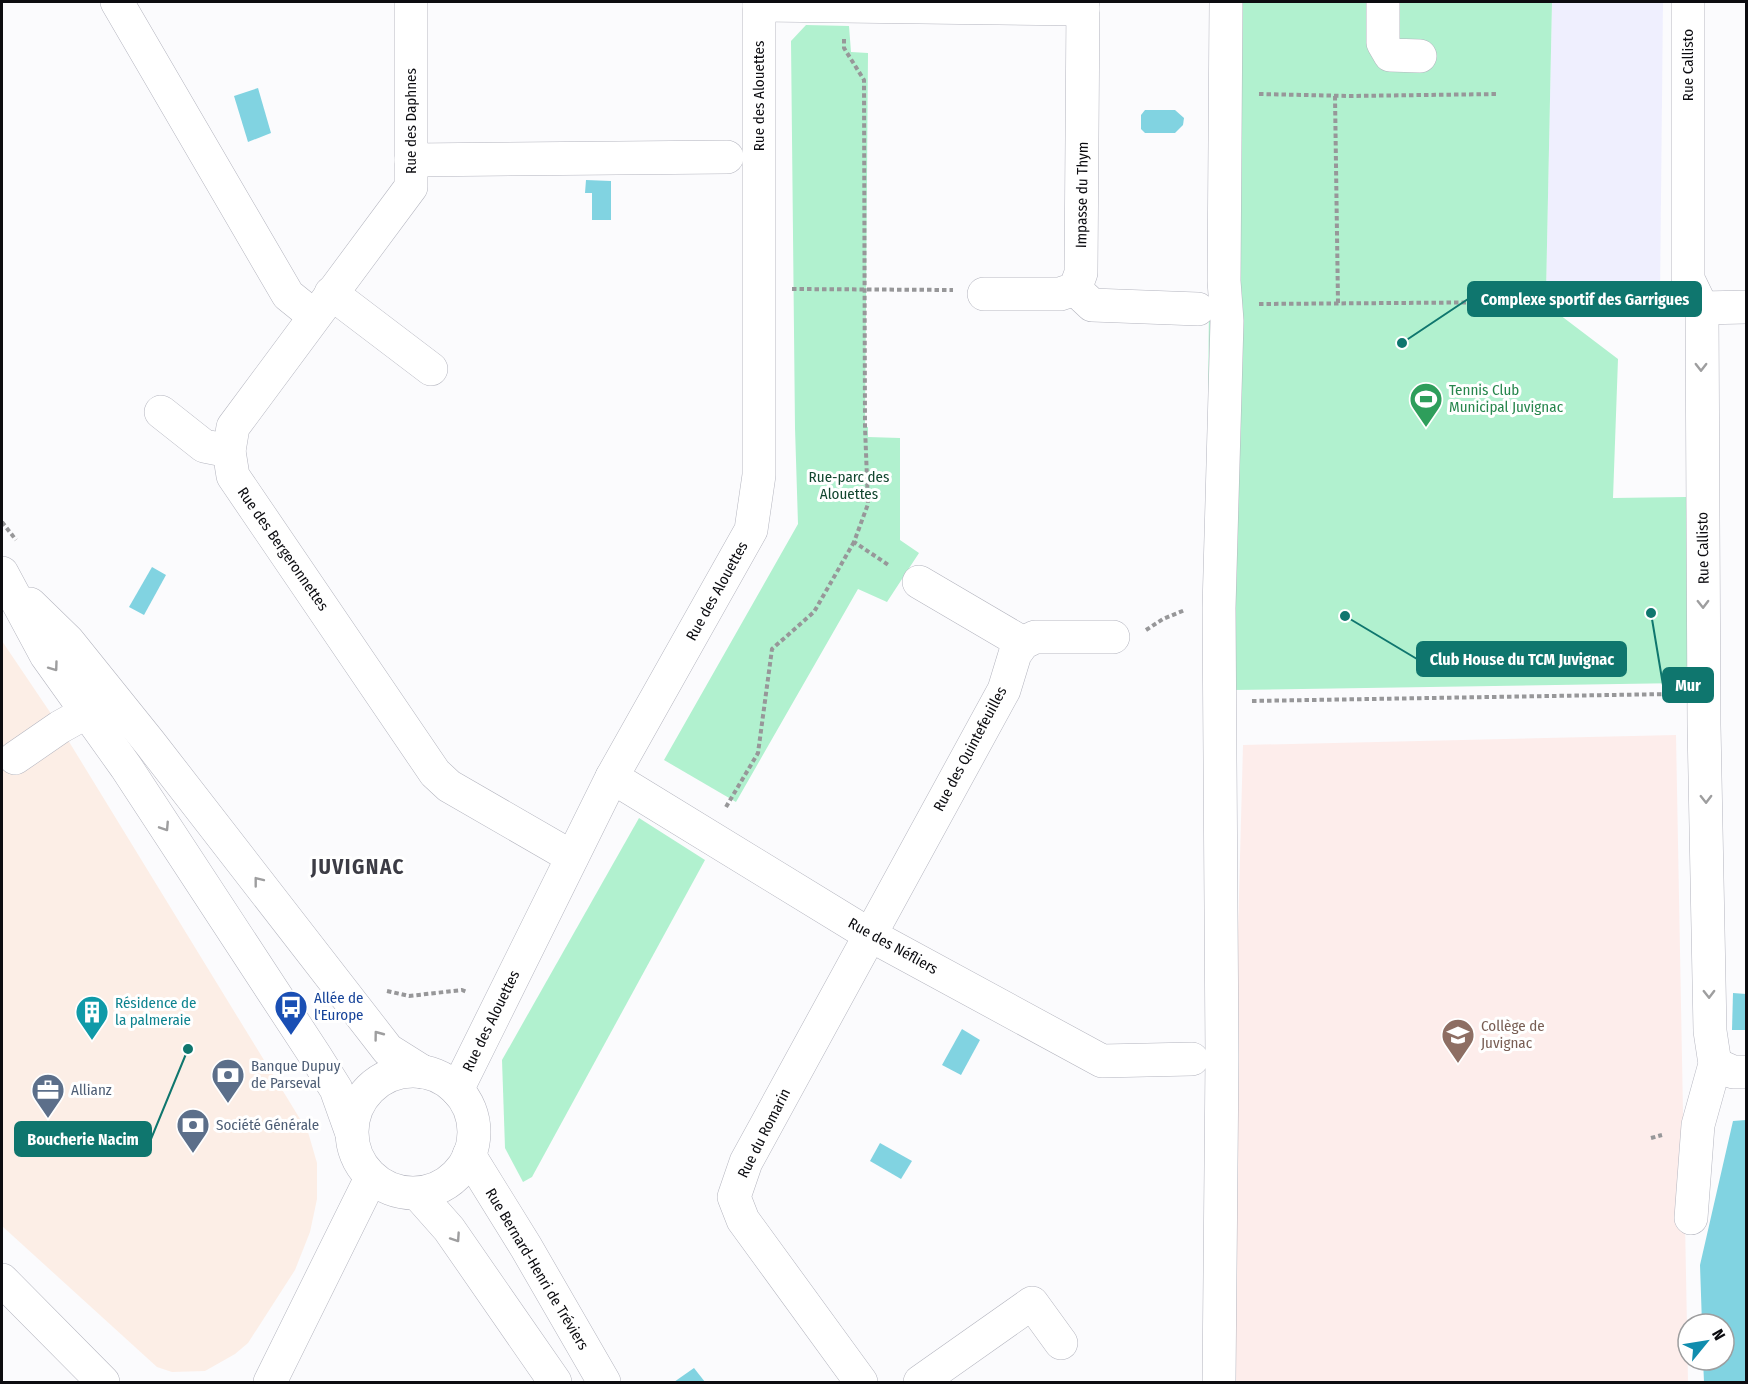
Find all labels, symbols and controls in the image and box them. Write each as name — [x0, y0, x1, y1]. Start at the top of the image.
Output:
street label: Rue Callisto — [1679, 29, 1697, 101]
street label: Rue des Alouettes — [750, 41, 768, 151]
street label: Rue des Daphnes — [402, 68, 420, 174]
street label: Impasse du Thym — [1072, 142, 1092, 248]
callout: Complexe sportif des Garrigues — [1468, 282, 1701, 316]
text: Complexe sportif des Garrigues — [1481, 290, 1689, 309]
one-way arrow — [1695, 362, 1707, 371]
sports icon: Tennis Club Municipal Juvignac — [1408, 381, 1444, 428]
place label: Tennis Club Municipal Juvignac — [1449, 381, 1564, 416]
park label: Rue-parc des Alouettes — [809, 468, 889, 503]
street label: Rue des Bergeronnettes — [234, 484, 332, 614]
street label: Rue Callisto — [1693, 512, 1713, 584]
street label: Rue des Alouettes — [682, 538, 752, 644]
one-way arrow — [1697, 599, 1709, 608]
callout: Club House du TCM Juvignac — [1417, 642, 1626, 676]
text: Club House du TCM Juvignac — [1430, 650, 1614, 669]
one-way arrow — [47, 660, 58, 671]
callout: Mur — [1663, 668, 1713, 702]
text: Mur — [1675, 676, 1701, 695]
street label: Rue des Quintefeuilles — [930, 684, 1010, 814]
one-way arrow — [1699, 794, 1712, 803]
one-way arrow — [158, 820, 169, 831]
district label: JUVIGNAC — [310, 854, 405, 880]
one-way arrow — [255, 877, 266, 888]
street label: Rue des Néfliers — [845, 914, 941, 978]
street label: Rue des Alouettes — [459, 967, 523, 1075]
bus stop icon: Allée de l'Europe — [273, 989, 309, 1036]
place label: Allée de l'Europe — [314, 989, 364, 1024]
one-way arrow — [1703, 989, 1715, 998]
building icon: Résidence de la palmeraie — [74, 994, 110, 1041]
place label: Résidence de la palmeraie — [115, 994, 196, 1029]
school or university icon: Collège de Juvignac — [1440, 1017, 1476, 1064]
place label: Collège de Juvignac — [1481, 1017, 1545, 1052]
one-way arrow — [374, 1031, 385, 1042]
bank icon: Banque Dupuy de Parseval — [210, 1057, 246, 1104]
place label: Banque Dupuy de Parseval — [251, 1057, 341, 1092]
office icon: Allianz — [30, 1072, 66, 1119]
place label: Allianz — [71, 1081, 112, 1099]
street label: Rue du Romarin — [734, 1085, 794, 1181]
bank icon: Société Générale — [175, 1107, 211, 1154]
place label: Société Générale — [216, 1116, 319, 1134]
callout: Boucherie Nacim — [15, 1122, 151, 1156]
text: Boucherie Nacim — [27, 1130, 139, 1149]
street label: Rue Bernard-Henri de Tréviers — [482, 1185, 592, 1353]
one-way arrow — [448, 1232, 460, 1242]
north arrow — [1676, 1312, 1736, 1372]
text: N — [1708, 1326, 1729, 1344]

